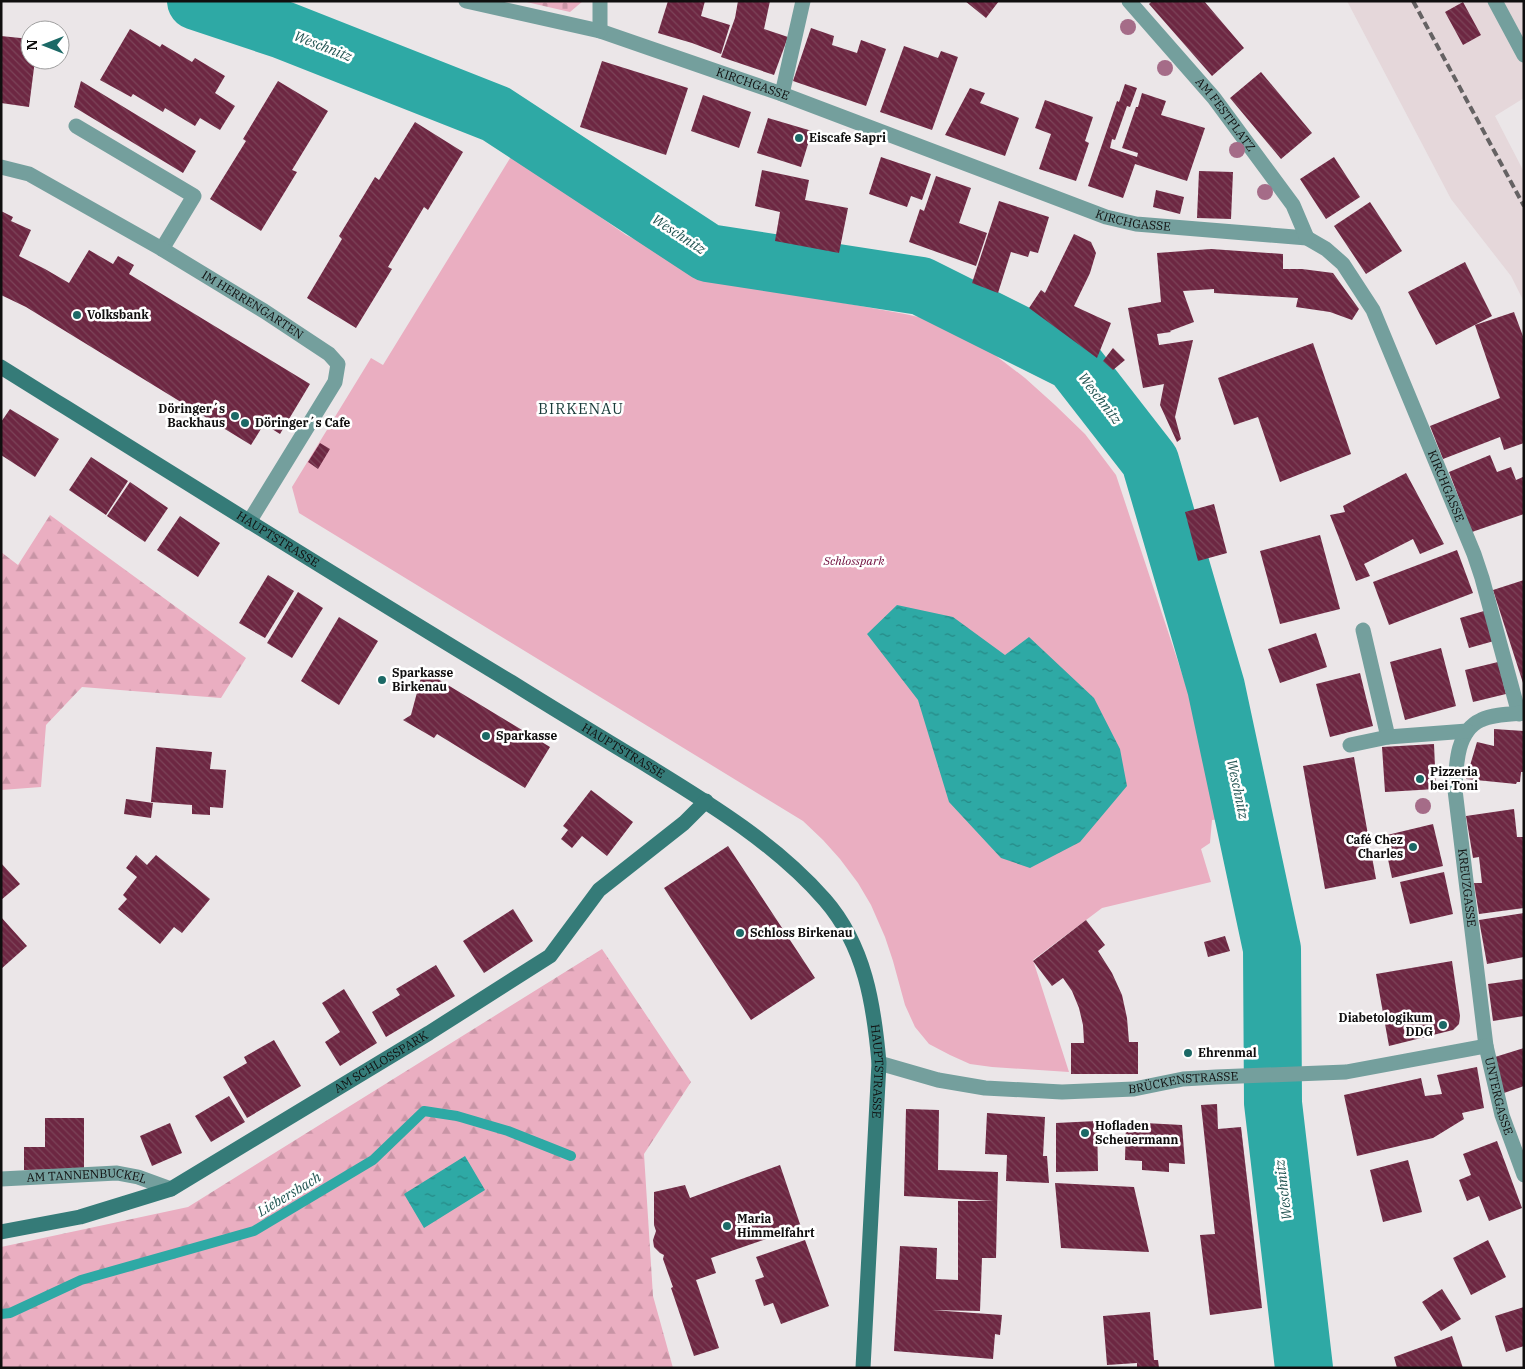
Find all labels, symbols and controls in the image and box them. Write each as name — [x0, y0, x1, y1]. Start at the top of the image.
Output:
north arrow — [20, 20, 70, 70]
water label: Weschnitz — [292, 27, 355, 65]
text: N — [23, 39, 41, 51]
street label: KIRCHGASSE — [714, 64, 792, 103]
street label: AM FESTPLATZ — [1193, 74, 1259, 154]
place label: Eiscafe Sapri — [809, 130, 886, 145]
marker: Eiscafe Sapri — [793, 132, 805, 144]
street label: KIRCHGASSE — [1094, 206, 1171, 234]
water label: Weschnitz — [649, 210, 710, 258]
street label: IM HERRENGARTEN — [199, 267, 307, 342]
place label: Volksbank — [87, 307, 149, 322]
marker: Volksbank — [71, 309, 83, 321]
water label: Weschnitz — [1074, 369, 1126, 428]
district label: BIRKENAU — [538, 399, 624, 418]
place label: Döringer´s Backhaus — [158, 401, 225, 430]
marker: Döringer´s Backhaus — [229, 410, 241, 422]
place label: Döringer´s Cafe — [255, 415, 350, 430]
marker: Döringer´s Cafe — [239, 417, 251, 429]
street label: KIRCHGASSE — [1425, 448, 1468, 524]
street label: HAUPTSTRASSE — [234, 508, 322, 570]
park label: Schlosspark — [823, 553, 885, 568]
place label: Sparkasse Birkenau — [392, 665, 453, 694]
marker: Sparkasse Birkenau — [376, 674, 388, 686]
street label: HAUPTSTRASSE — [579, 719, 668, 781]
place label: Sparkasse — [496, 728, 557, 743]
marker: Sparkasse — [480, 730, 492, 742]
water label: Weschnitz — [1223, 758, 1253, 821]
place label: Pizzeria bei Toni — [1430, 764, 1478, 793]
marker: Pizzeria bei Toni — [1414, 773, 1426, 785]
place label: Café Chez Charles — [1346, 832, 1403, 861]
marker: Café Chez Charles — [1407, 841, 1419, 853]
street label: KREUZGASSE — [1455, 848, 1480, 928]
place label: Schloss Birkenau — [750, 925, 853, 940]
marker: Schloss Birkenau — [734, 927, 746, 939]
place label: Diabetologikum DDG — [1339, 1010, 1433, 1039]
marker: Diabetologikum DDG — [1437, 1019, 1449, 1031]
street label: HAUPTSTRASSE — [868, 1023, 887, 1119]
street label: AM SCHLOSSPARK — [331, 1027, 431, 1096]
place label: Ehrenmal — [1198, 1045, 1257, 1060]
marker: Ehrenmal — [1182, 1047, 1194, 1059]
street label: UNTERGASSE — [1482, 1055, 1517, 1137]
street label: BRÜCKENSTRASSE — [1128, 1068, 1238, 1096]
place label: Hofladen Scheuermann — [1095, 1118, 1178, 1147]
marker: Hofladen Scheuermann — [1079, 1127, 1091, 1139]
water label: Weschnitz — [1270, 1158, 1296, 1221]
street label: AM TANNENBUCKEL — [26, 1165, 149, 1187]
water label: Liebersbach — [253, 1168, 324, 1221]
place label: Maria Himmelfahrt — [737, 1211, 815, 1240]
marker: Maria Himmelfahrt — [721, 1220, 733, 1232]

